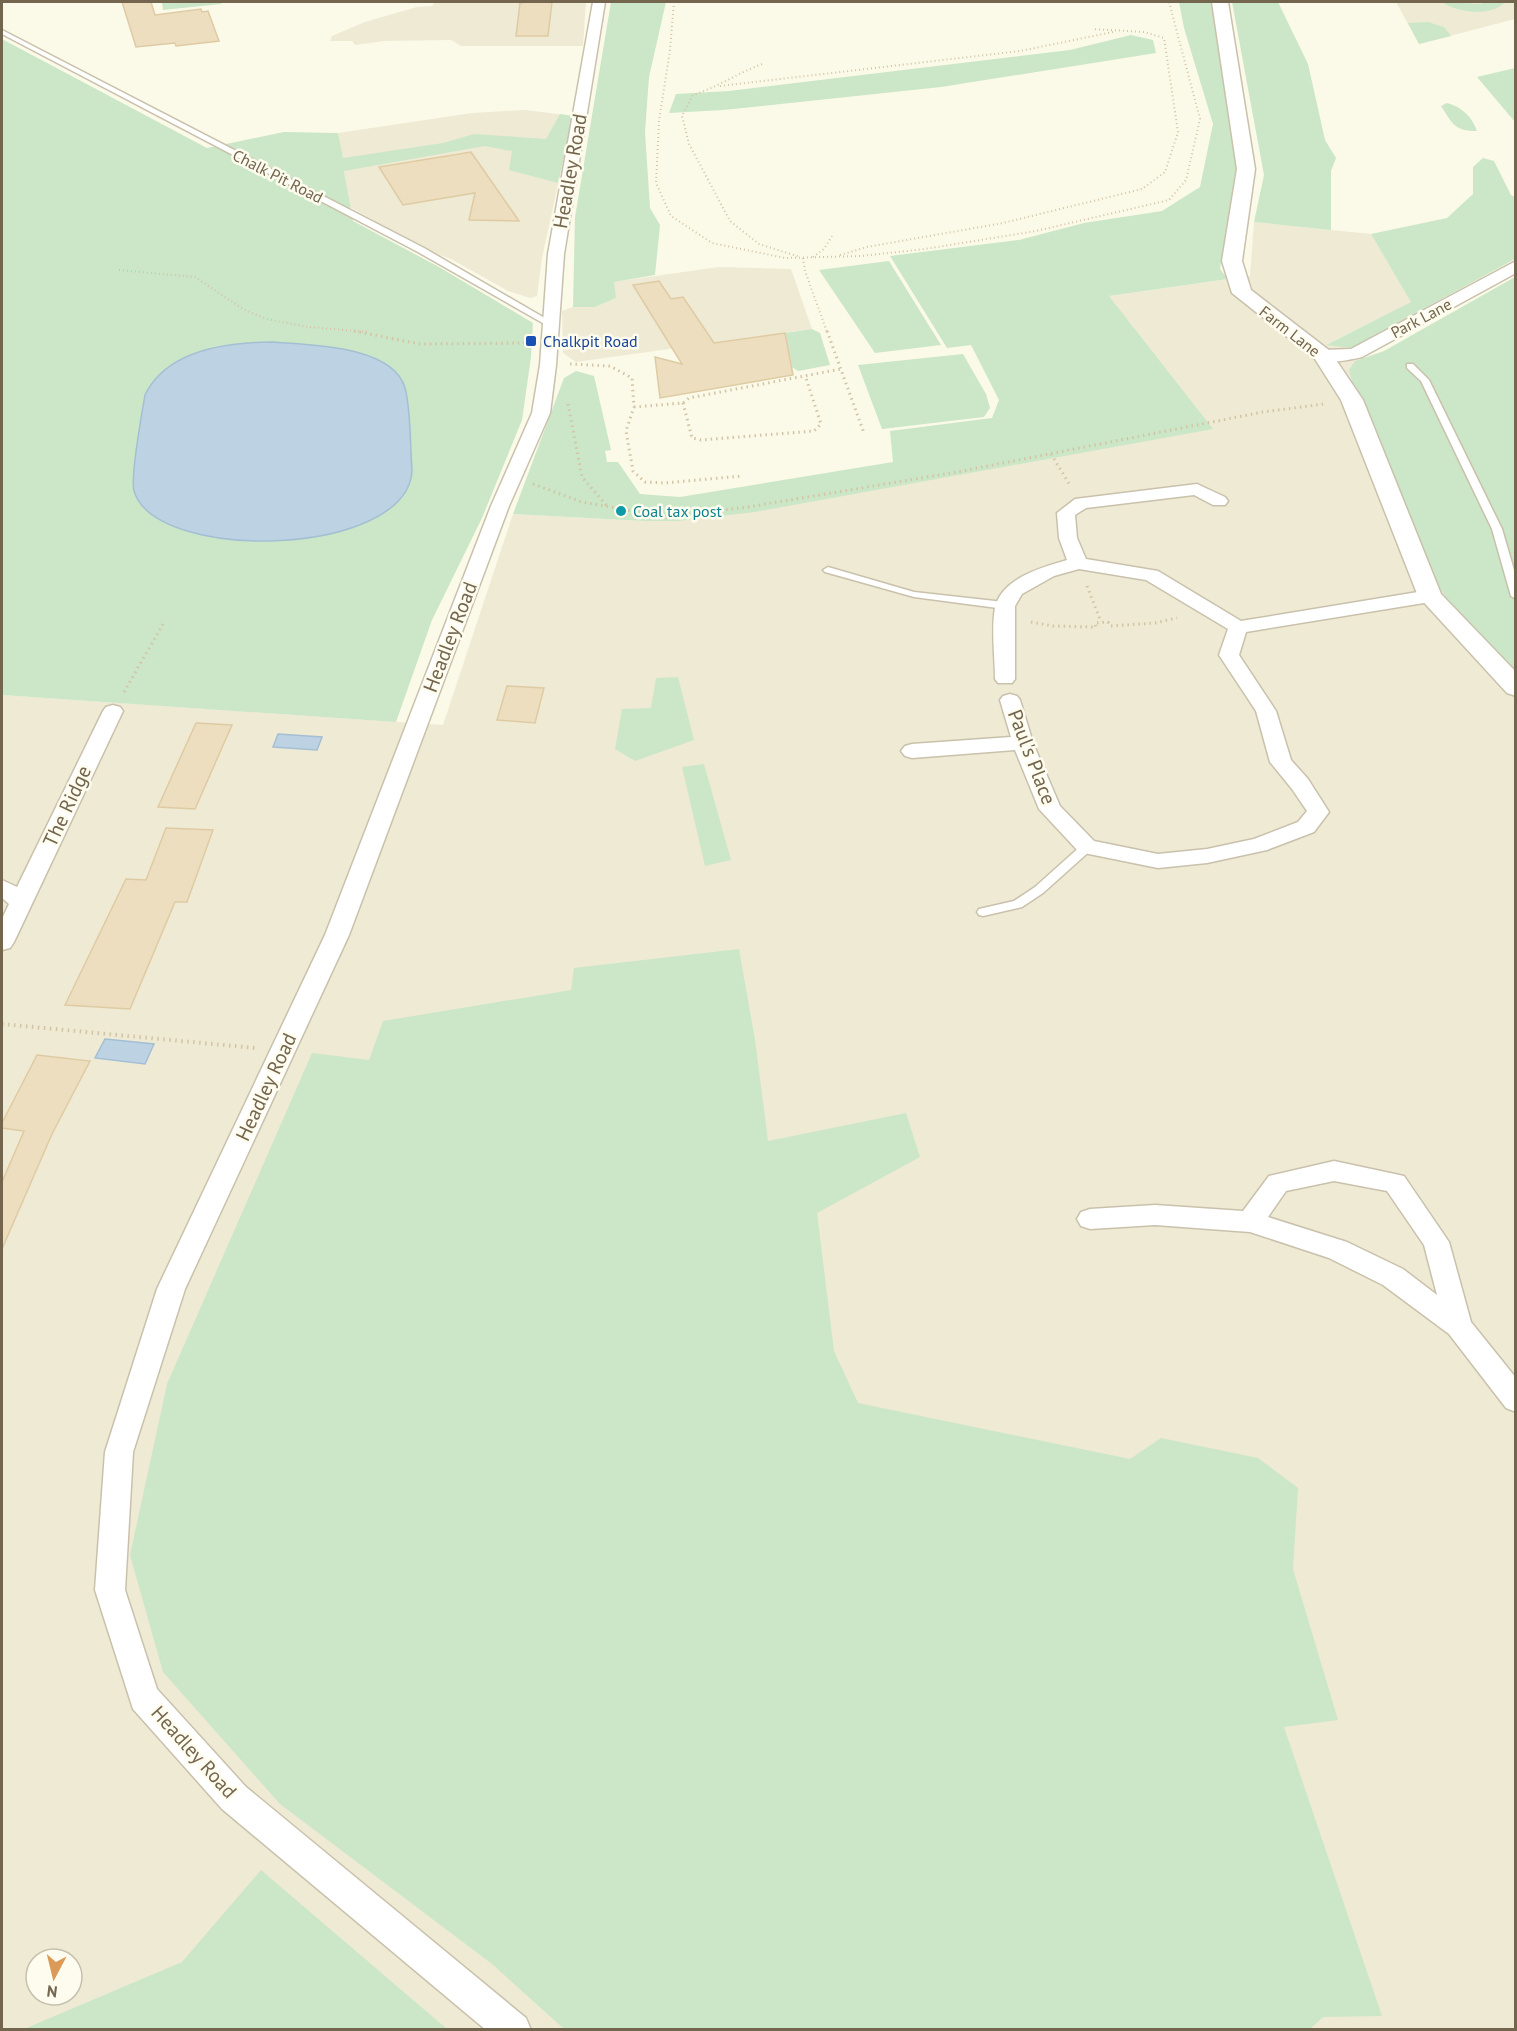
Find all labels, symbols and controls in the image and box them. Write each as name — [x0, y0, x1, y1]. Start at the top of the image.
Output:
street label: Headley Road — [547, 112, 593, 230]
street label: Chalk Pit Road — [229, 145, 327, 207]
street label: Park Lane — [1387, 294, 1455, 342]
street label: Farm Lane — [1256, 301, 1324, 361]
place label: Chalkpit Road — [543, 331, 638, 351]
marker: Chalkpit Road — [524, 334, 538, 348]
place label: Coal tax post — [633, 501, 722, 521]
marker: Coal tax post — [614, 504, 628, 518]
street label: Headley Road — [417, 578, 483, 696]
street label: Paul's Place — [1002, 706, 1062, 808]
street label: The Ridge — [37, 761, 97, 851]
street label: Headley Road — [230, 1029, 302, 1145]
street label: Headley Road — [145, 1700, 243, 1804]
north arrow — [24, 1947, 84, 2007]
text: N — [46, 1981, 59, 2002]

